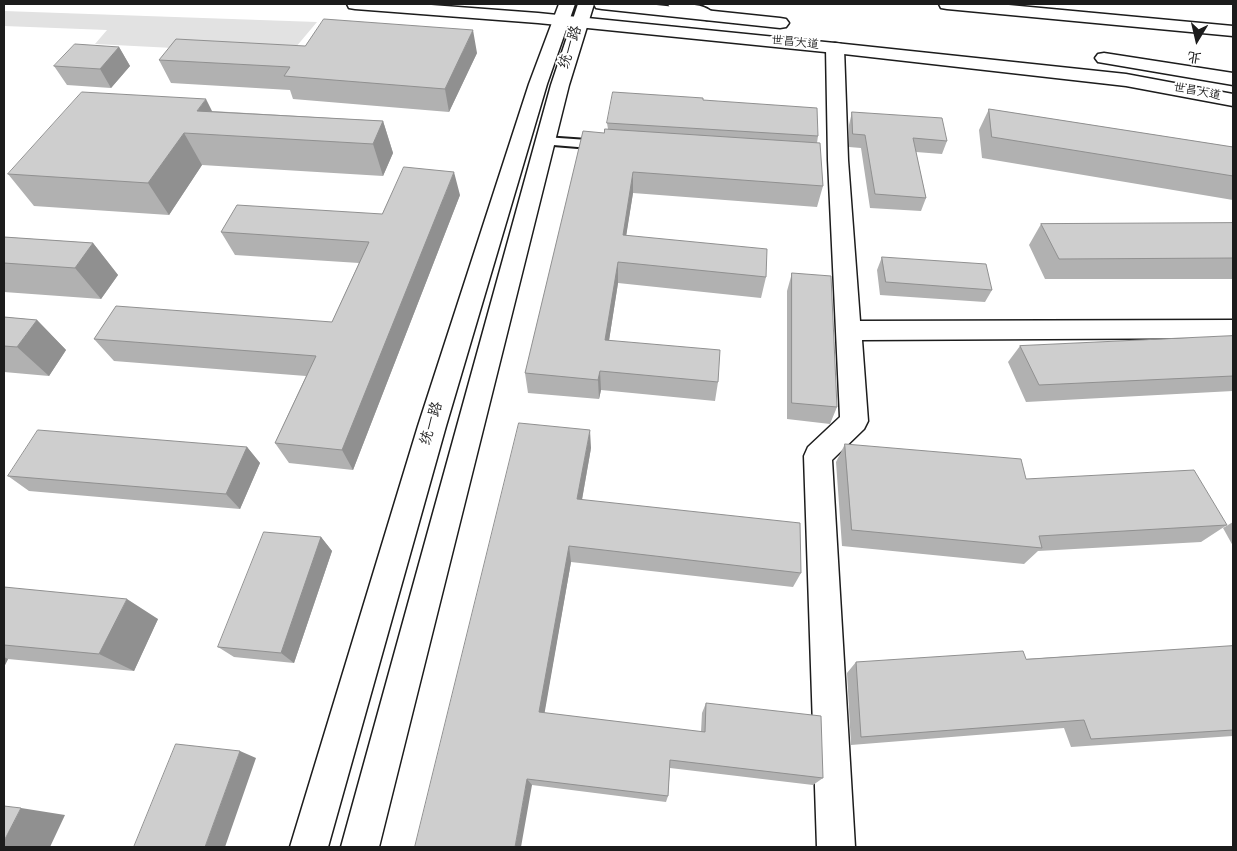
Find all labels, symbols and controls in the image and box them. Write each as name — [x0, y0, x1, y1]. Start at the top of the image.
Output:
north arrow — [1172, 15, 1222, 65]
street label: 统一路 — [556, 24, 588, 72]
street label: 世昌大道 — [770, 34, 820, 54]
text: 北 — [1186, 46, 1203, 65]
street label: 世昌大道 — [1172, 81, 1222, 105]
street label: 统一路 — [418, 400, 448, 448]

